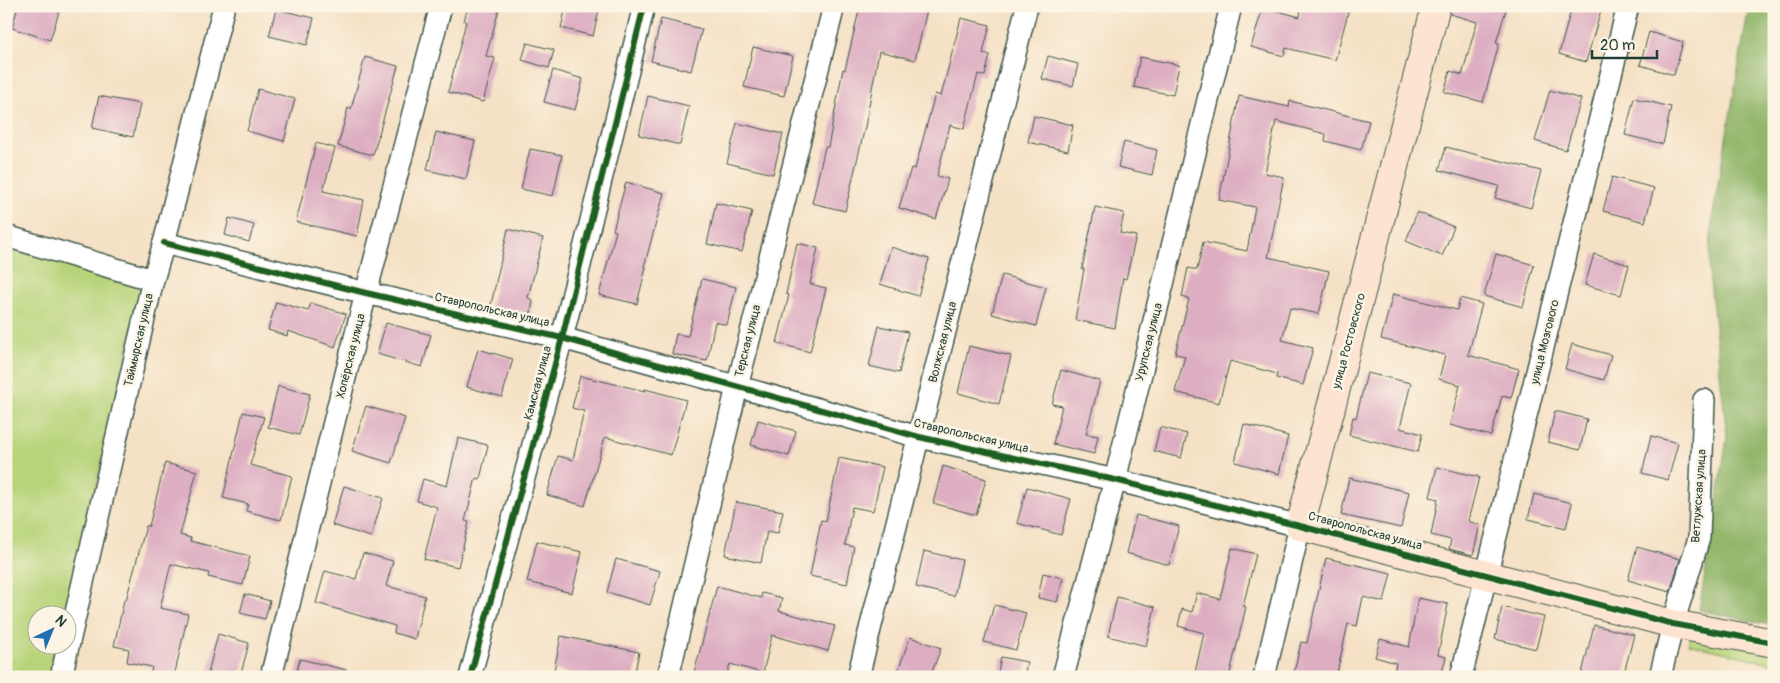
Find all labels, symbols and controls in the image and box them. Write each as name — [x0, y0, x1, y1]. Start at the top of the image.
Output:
scale bar — [1592, 28, 1658, 60]
text: 20 m — [1600, 36, 1635, 55]
street label: Ставропольская улица — [433, 289, 551, 331]
street label: Таймырская улица — [121, 291, 157, 388]
street label: улица Ростовского — [1329, 291, 1369, 391]
street label: улица Мозгового — [1527, 298, 1563, 387]
street label: Волжская улица — [926, 299, 960, 384]
street label: Урупская улица — [1132, 301, 1166, 383]
street label: Терская улица — [732, 303, 764, 379]
street label: Хопёрская улица — [333, 312, 369, 400]
street label: Камская улица — [521, 344, 555, 422]
street label: Ставропольская улица — [912, 415, 1030, 457]
street label: Ветлужская улица — [1688, 448, 1710, 543]
street label: Ставропольская улица — [1306, 509, 1424, 554]
north arrow — [28, 606, 78, 656]
text: N — [51, 612, 70, 630]

